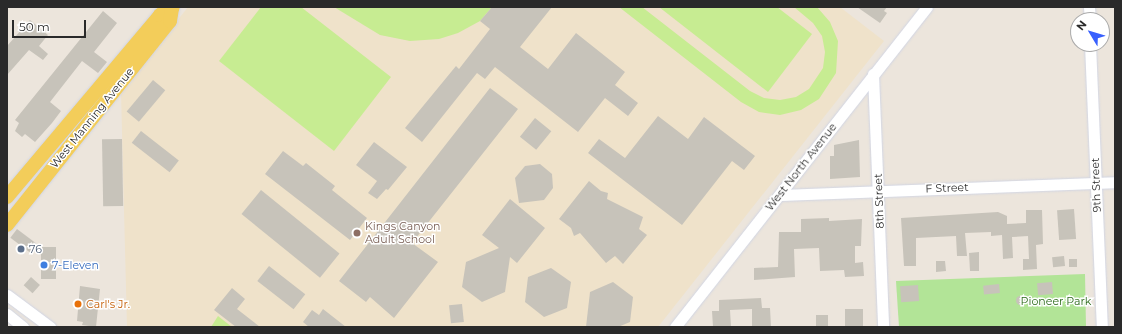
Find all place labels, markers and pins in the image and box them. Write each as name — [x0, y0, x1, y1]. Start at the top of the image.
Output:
place label: Kings Canyon Adult School — [365, 220, 441, 246]
marker: Kings Canyon Adult School — [352, 228, 362, 238]
place label: 76 — [29, 242, 42, 256]
marker: 76 — [16, 244, 26, 254]
place label: 7-Eleven — [52, 258, 99, 272]
marker: 7-Eleven — [39, 260, 49, 270]
place label: Carl's Jr. — [86, 297, 130, 311]
marker: Carl's Jr. — [73, 299, 83, 309]

